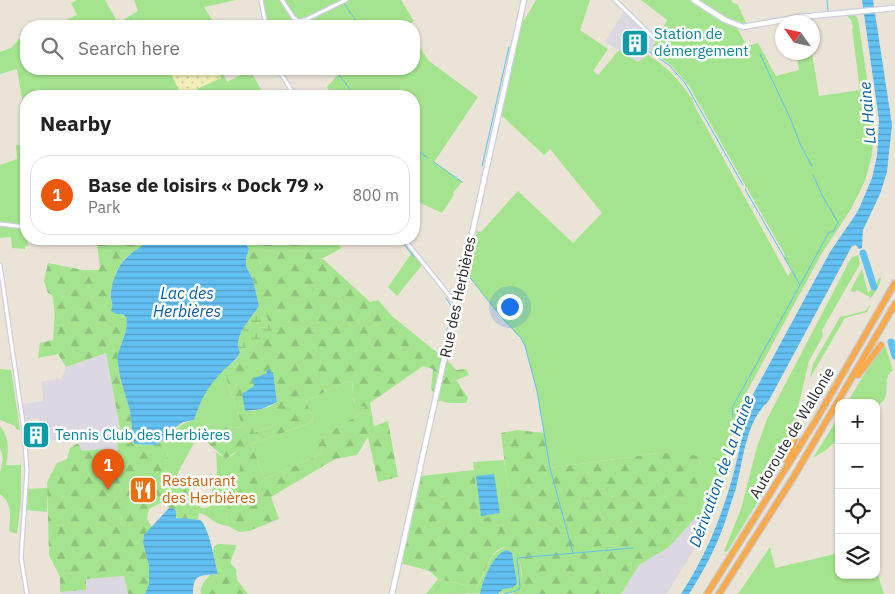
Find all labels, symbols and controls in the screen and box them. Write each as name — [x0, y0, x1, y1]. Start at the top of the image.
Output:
north arrow — [775, 15, 820, 60]
search box — [20, 20, 420, 75]
place label: Station de démergement — [654, 24, 749, 60]
building icon: Station de démergement — [620, 28, 650, 58]
icon: search — [38, 34, 66, 62]
text: Search here — [78, 36, 180, 60]
water label: La Haine — [854, 81, 880, 145]
text: Nearby — [40, 109, 111, 137]
text: Base de loisirs « Dock 79 » — [88, 173, 324, 197]
text: 1 — [52, 185, 62, 205]
text: 800 m — [352, 185, 399, 205]
text: Park — [88, 197, 120, 217]
street label: Rue des Herbières — [435, 234, 480, 359]
water label: Lac des Herbières — [153, 283, 221, 321]
your location — [497, 294, 523, 320]
street label: Autoroute de Wallonie — [745, 364, 838, 502]
water label: Dérivation de La Haine — [684, 392, 758, 550]
map controls — [835, 399, 880, 579]
button: + — [835, 399, 880, 444]
building icon: Tennis Club des Herbières — [21, 420, 51, 450]
place label: Tennis Club des Herbières — [55, 425, 230, 444]
button: − — [835, 444, 880, 489]
pin: 1 — [92, 449, 124, 490]
place label: Restaurant des Herbières — [162, 471, 256, 507]
restaurant icon: Restaurant des Herbières — [128, 475, 158, 505]
button: locate — [835, 489, 880, 534]
button: layers — [835, 534, 880, 579]

